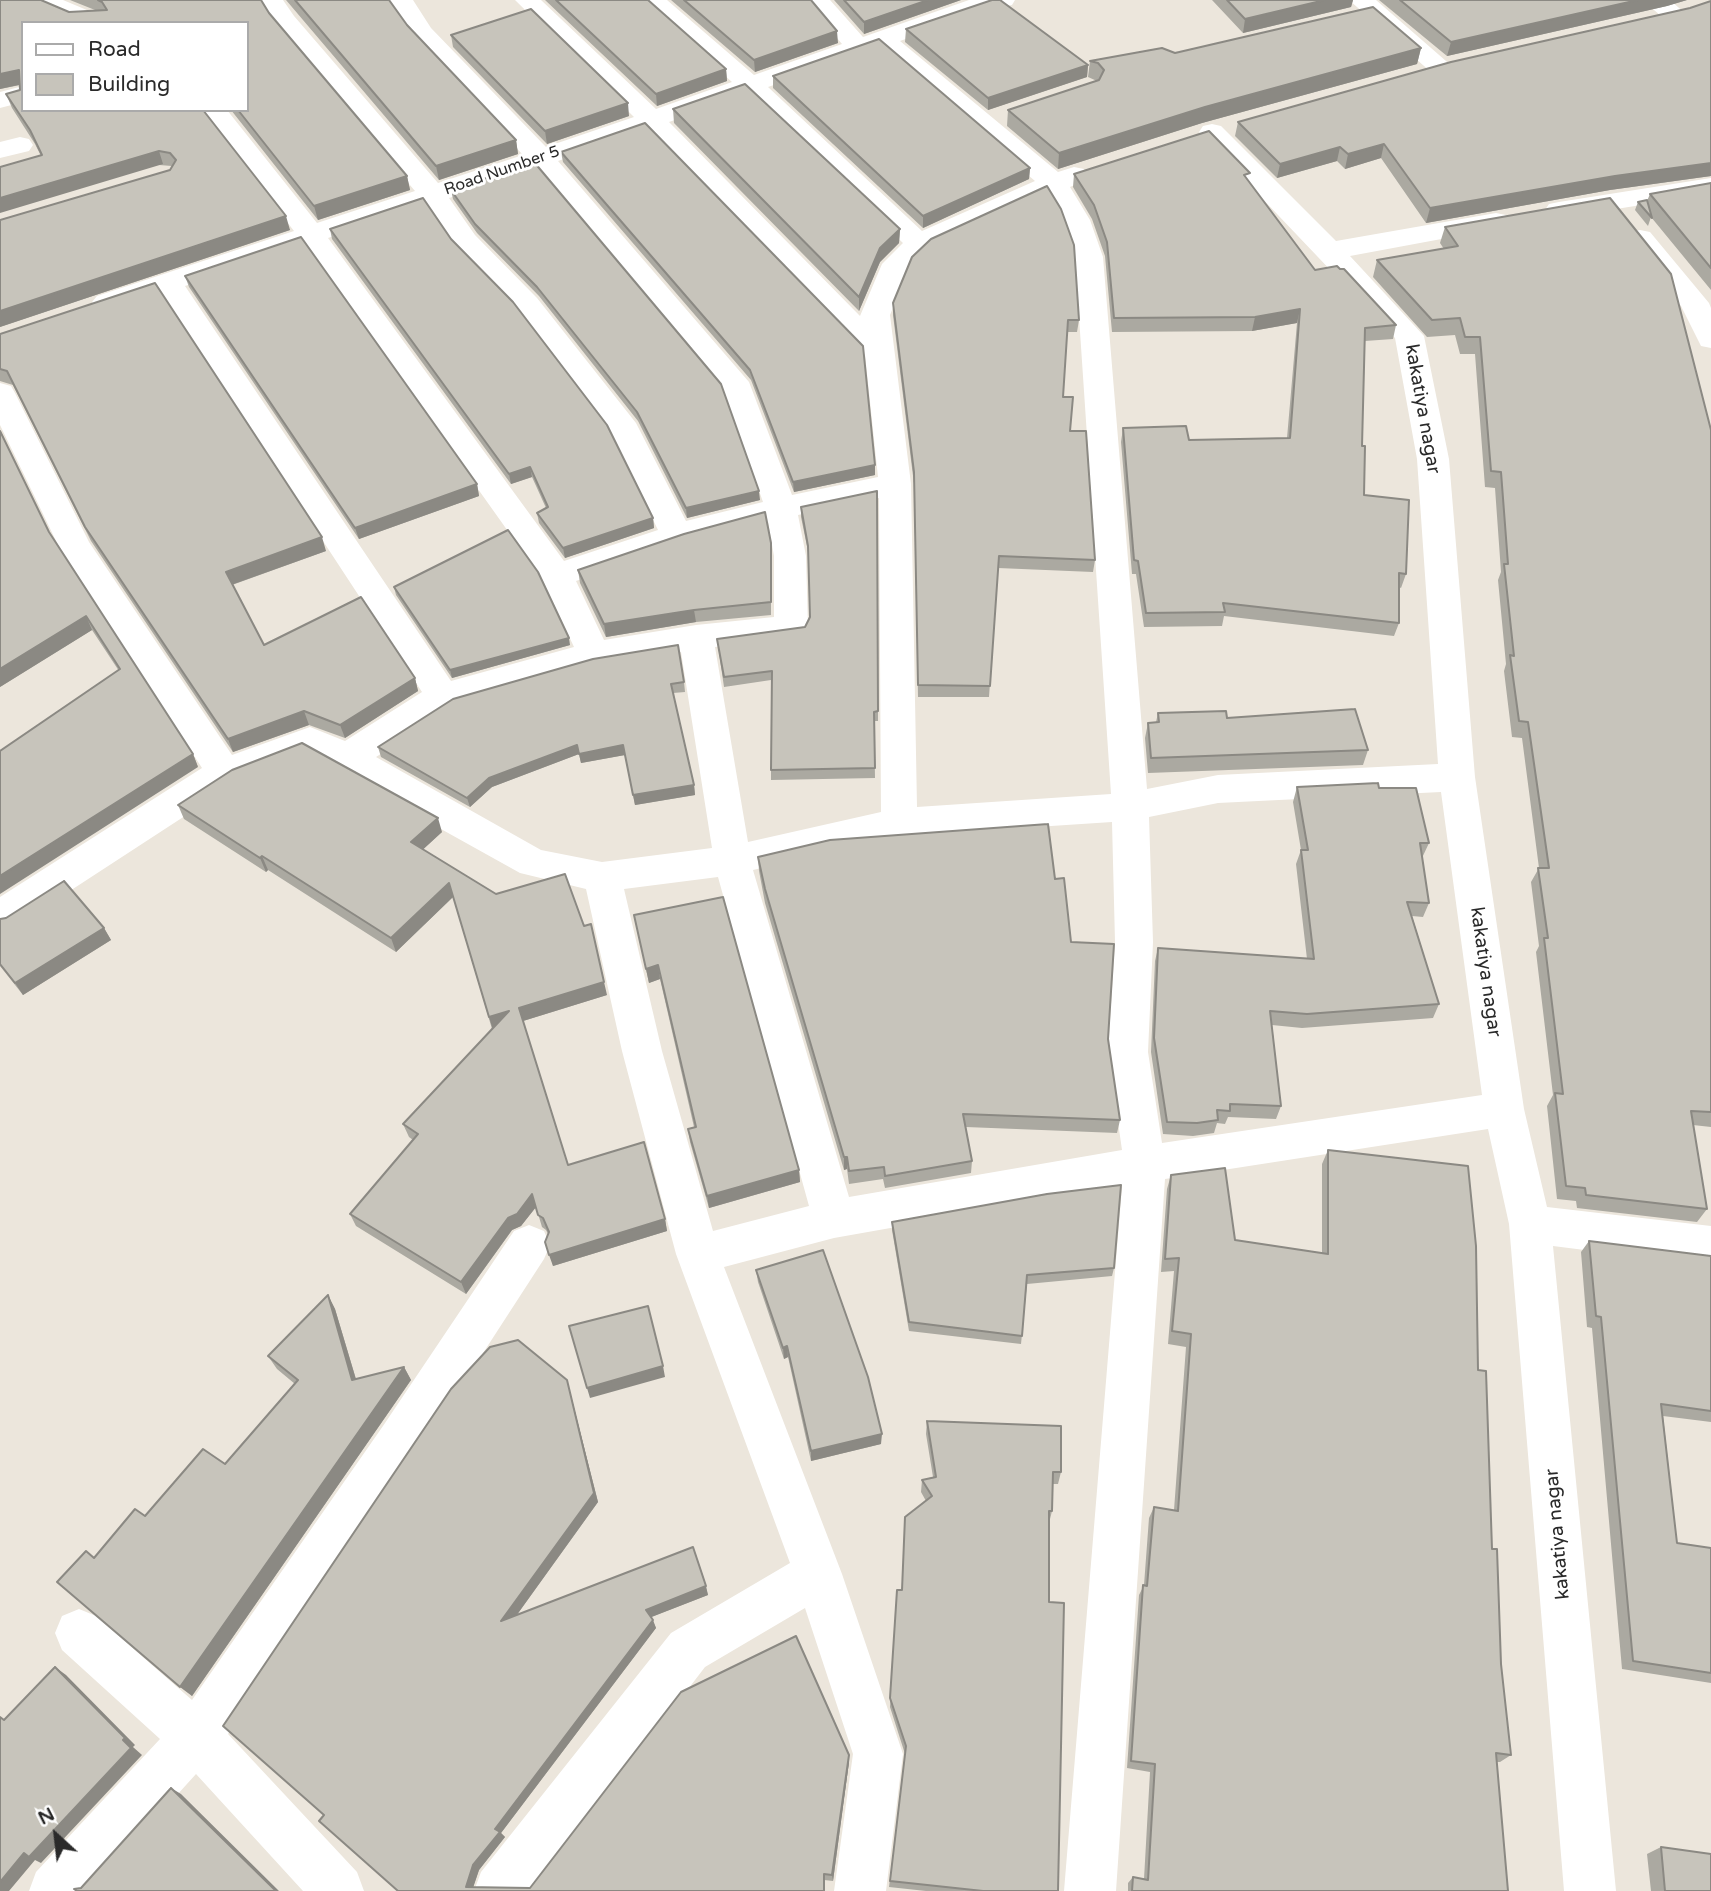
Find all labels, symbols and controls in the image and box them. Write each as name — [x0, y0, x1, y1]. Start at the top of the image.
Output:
legend — [21, 21, 248, 112]
text: Road — [88, 37, 141, 62]
text: Building — [88, 72, 170, 97]
street label: Road Number 5 — [442, 142, 562, 200]
street label: kakatiya nagar — [1399, 342, 1445, 476]
street label: kakatiya nagar — [1465, 905, 1505, 1039]
street label: kakatiya nagar — [1541, 1468, 1575, 1600]
north arrow — [21, 1800, 91, 1870]
text: N — [35, 1803, 58, 1830]

